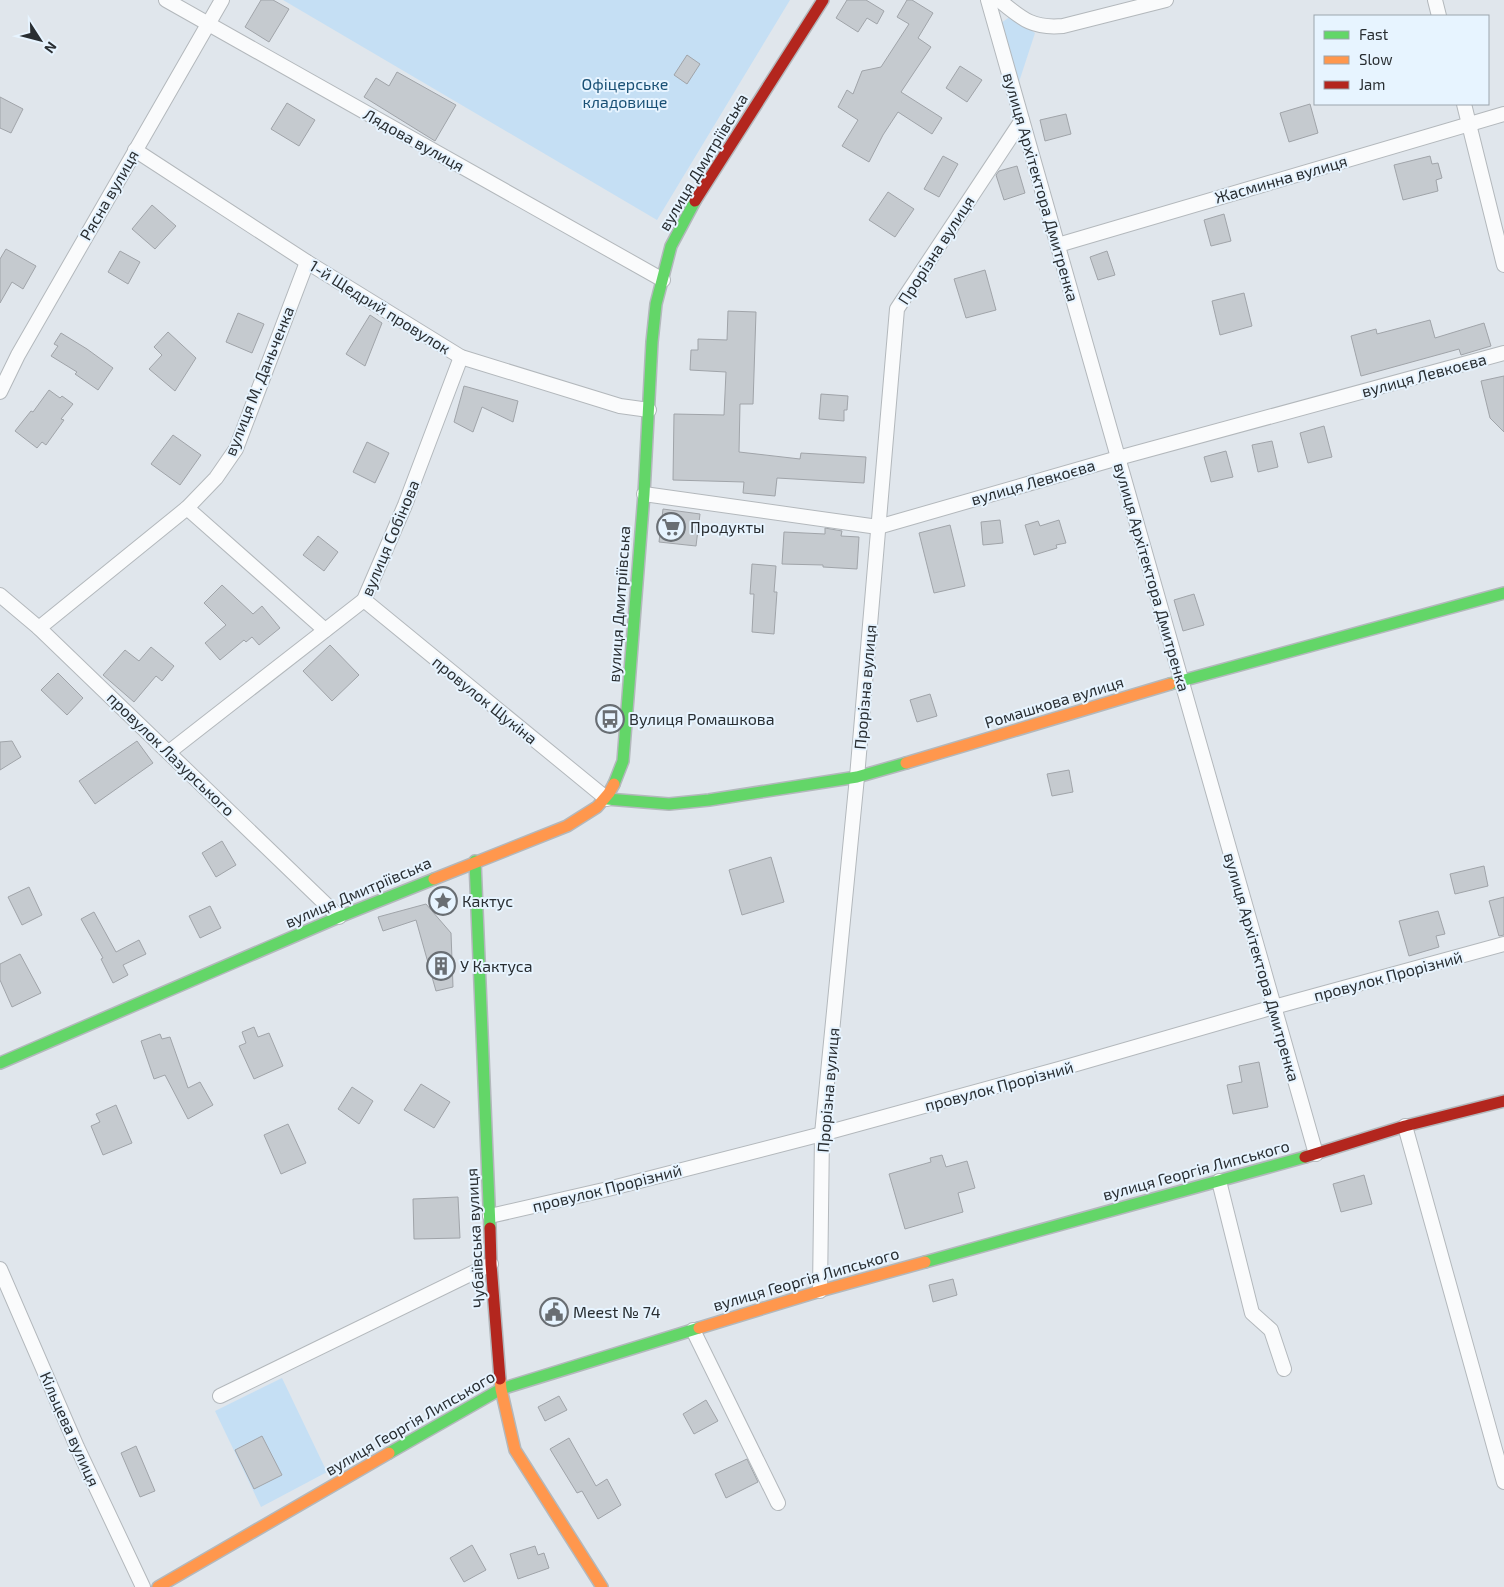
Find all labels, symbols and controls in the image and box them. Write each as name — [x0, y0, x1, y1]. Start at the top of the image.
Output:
north arrow — [15, 15, 65, 65]
legend — [1314, 15, 1489, 105]
text: Fast — [1359, 25, 1389, 43]
text: N — [41, 39, 61, 57]
text: Slow — [1359, 50, 1393, 68]
street label: вулиця Архітектора Дмитренка — [999, 70, 1083, 304]
park label: Офіцерське кладовище — [582, 74, 668, 111]
text: Jam — [1359, 75, 1385, 93]
street label: вулиця Дмитріївська — [654, 90, 752, 234]
street label: Лядова вулиця — [360, 104, 468, 176]
street label: Рясна вулиця — [75, 146, 143, 244]
street label: Жасминна вулиця — [1212, 151, 1350, 207]
street label: Прорізна вулиця — [893, 192, 979, 308]
street label: 1-й Щедрий провулок — [306, 255, 455, 359]
street label: вулиця М. Даньченка — [220, 303, 298, 459]
street label: вулиця Левкоєва — [1359, 349, 1489, 401]
street label: вулиця Левкоєва — [969, 455, 1097, 509]
street label: вулиця Архітектора Дмитренка — [1110, 460, 1194, 694]
street label: вулиця Собінова — [356, 477, 424, 599]
supermarket icon: Продукты — [656, 512, 686, 542]
place label: Продукты — [690, 517, 765, 537]
street label: вулиця Дмитріївська — [604, 525, 634, 683]
street label: Прорізна вулиця — [850, 624, 880, 750]
street label: провулок Щукіна — [429, 652, 541, 748]
street label: Ромашкова вулиця — [982, 671, 1126, 733]
street label: провулок Лазурського — [103, 688, 239, 820]
bus stop icon: Вулиця Ромашкова — [595, 704, 625, 734]
place label: Вулиця Ромашкова — [629, 709, 775, 729]
street label: вулиця Архітектора Дмитренка — [1220, 850, 1304, 1084]
street label: вулиця Дмитріївська — [282, 852, 434, 932]
place icon: Кактус — [428, 886, 458, 916]
place label: Кактус — [462, 891, 513, 911]
street label: провулок Прорізний — [1311, 947, 1465, 1005]
building icon: У Кактуса — [426, 951, 456, 981]
place label: У Кактуса — [460, 956, 533, 976]
street label: Прорізна вулиця — [813, 1027, 843, 1153]
street label: провулок Прорізний — [922, 1057, 1076, 1115]
street label: вулиця Георгія Липського — [1100, 1135, 1292, 1205]
street label: провулок Прорізний — [530, 1160, 684, 1216]
street label: Чубаївська вулиця — [461, 1168, 489, 1308]
street label: вулиця Георгія Липського — [711, 1243, 901, 1315]
public building icon: Meest № 74 — [539, 1297, 569, 1327]
place label: Meest № 74 — [573, 1302, 661, 1321]
street label: вулиця Георгія Липського — [322, 1366, 498, 1480]
street label: Кільцева вулиця — [36, 1369, 104, 1489]

